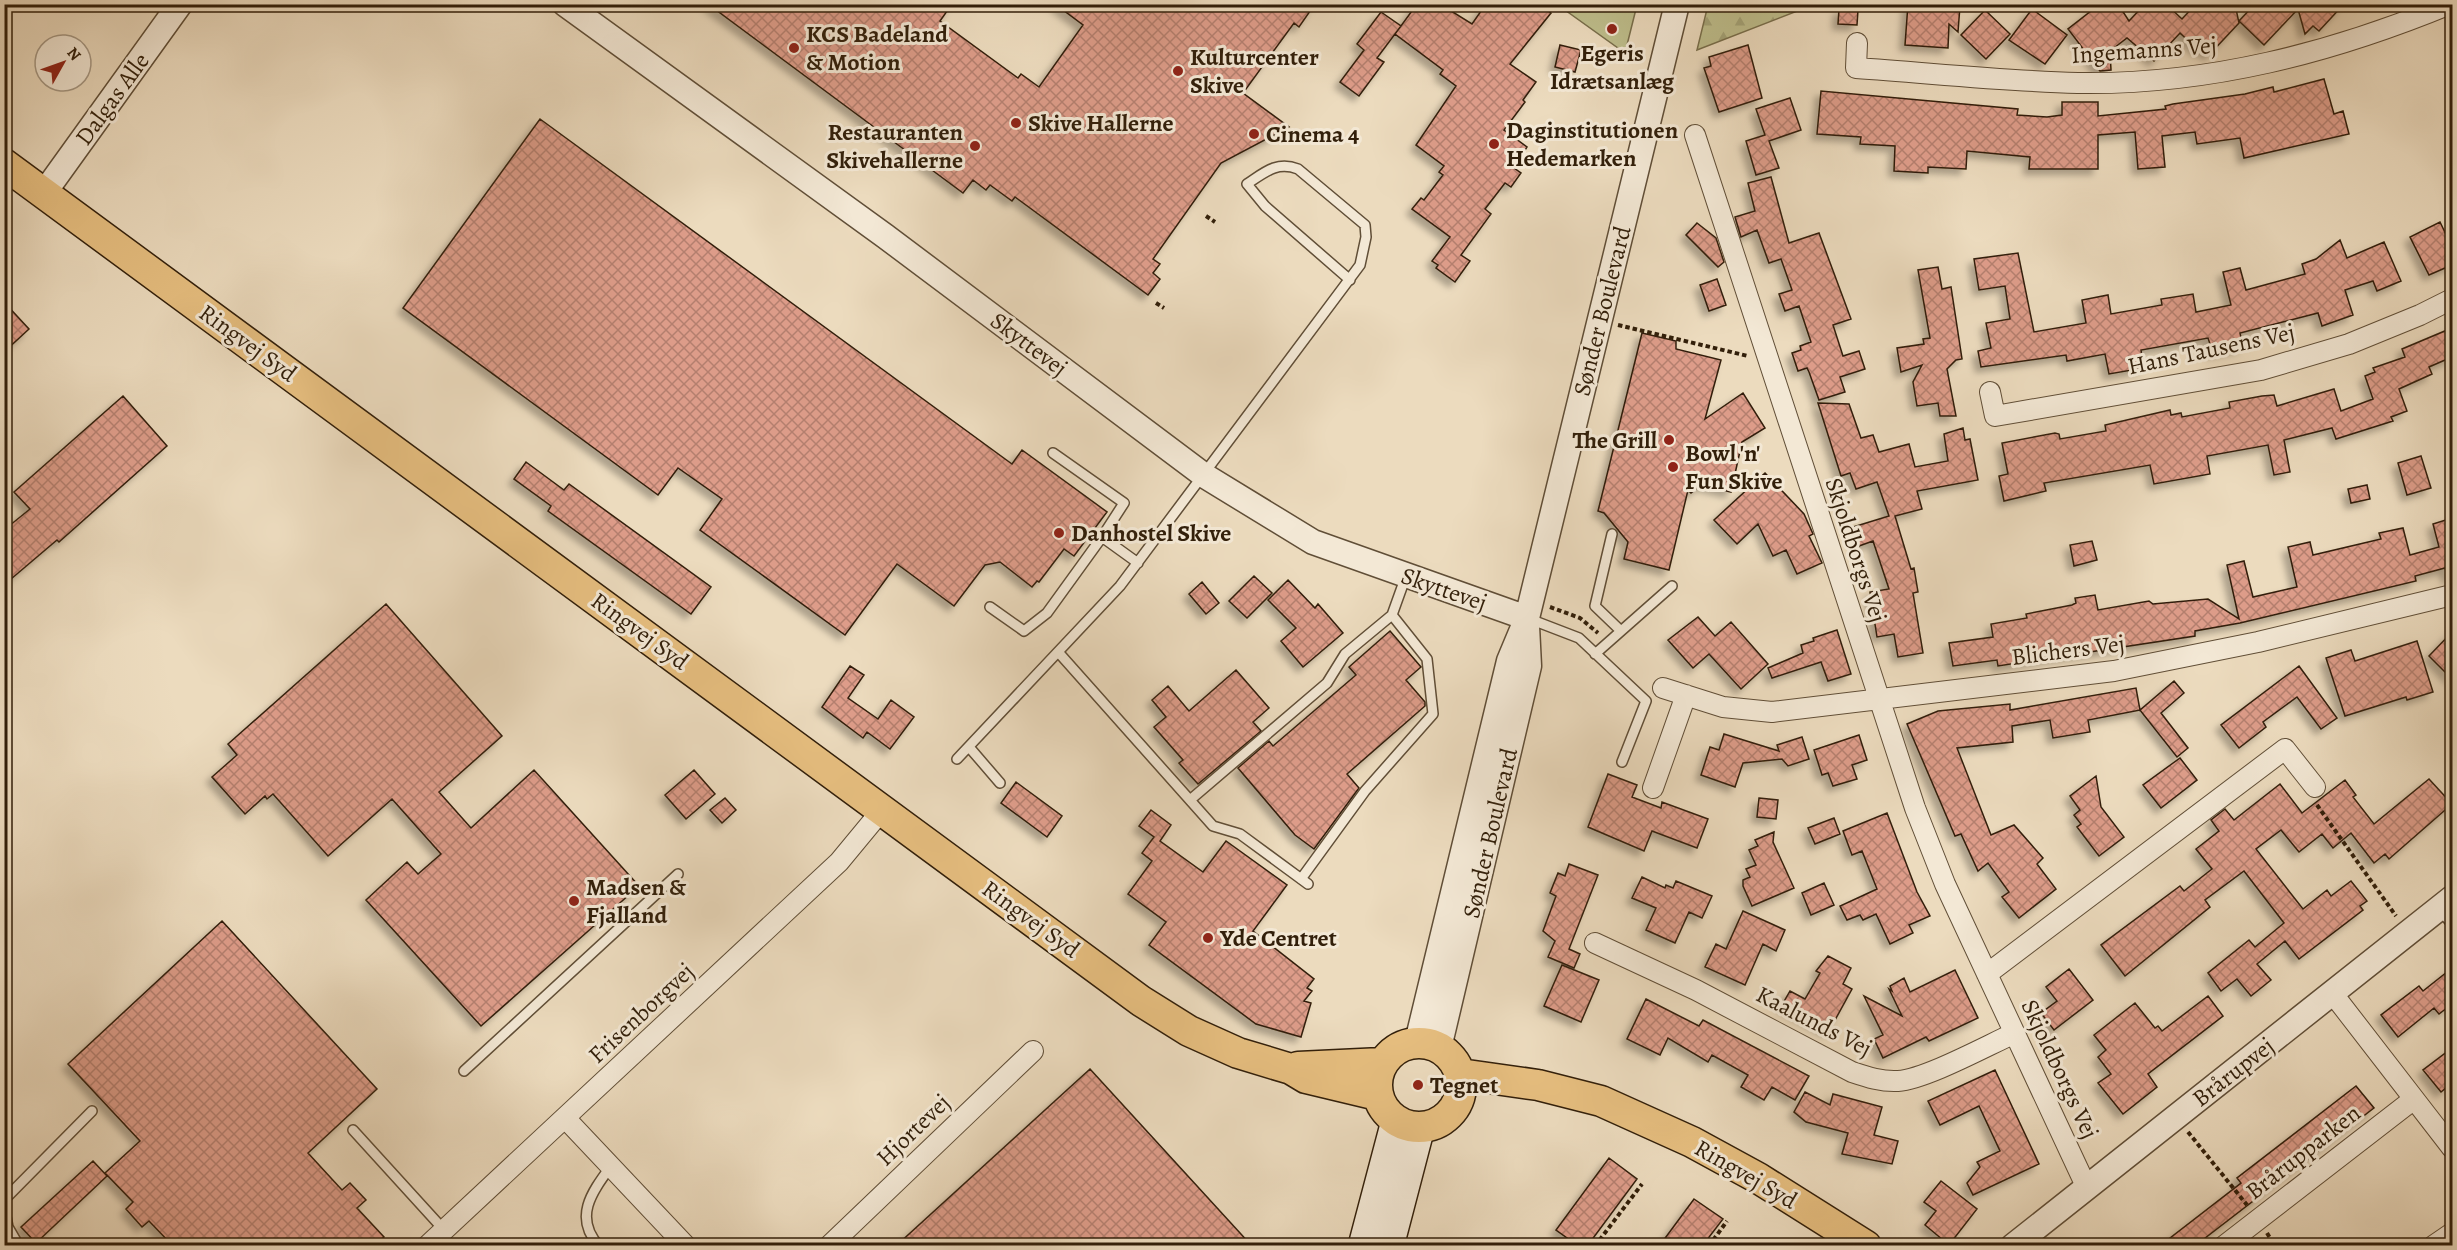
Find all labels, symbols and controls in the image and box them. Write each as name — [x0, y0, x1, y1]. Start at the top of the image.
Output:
place label: KCS Badeland & Motion — [806, 18, 948, 78]
marker: Egeris Idrætsanlæg — [1605, 22, 1619, 36]
street label: Ingemanns Vej — [2070, 29, 2218, 71]
north arrow — [33, 33, 93, 93]
place label: Egeris Idrætsanlæg — [1550, 37, 1675, 97]
marker: KCS Badeland & Motion — [787, 41, 801, 55]
place label: Kulturcenter Skive — [1190, 41, 1319, 101]
text: N — [62, 42, 86, 66]
street label: Dalgas Alle — [68, 46, 156, 152]
marker: Kulturcenter Skive — [1171, 64, 1185, 78]
place label: Skive Hallerne — [1028, 107, 1174, 139]
place label: Daginstitutionen Hedemarken — [1506, 114, 1679, 174]
place label: Restauranten Skivehallerne — [826, 116, 963, 176]
marker: Skive Hallerne — [1009, 116, 1023, 130]
place label: Cinema 4 — [1266, 118, 1359, 150]
marker: Cinema 4 — [1247, 127, 1261, 141]
marker: Daginstitutionen Hedemarken — [1487, 137, 1501, 151]
marker: Restauranten Skivehallerne — [968, 139, 982, 153]
street label: Sønder Boulevard — [1565, 223, 1639, 399]
street label: Ringvej Syd — [193, 297, 303, 389]
street label: Skyttevej — [984, 305, 1074, 383]
street label: Hans Tausens Vej — [2125, 316, 2297, 382]
place label: The Grill — [1572, 424, 1658, 456]
marker: The Grill — [1662, 433, 1676, 447]
place label: Bowl 'n' Fun Skive — [1685, 437, 1782, 497]
marker: Bowl 'n' Fun Skive — [1666, 460, 1680, 474]
street label: Skjoldborgs Vej — [1818, 474, 1894, 626]
place label: Danhostel Skive — [1071, 517, 1231, 549]
marker: Danhostel Skive — [1052, 526, 1066, 540]
street label: Skyttevej — [1397, 559, 1491, 619]
street label: Ringvej Syd — [585, 585, 695, 677]
street label: Blichers Vej — [2010, 627, 2126, 673]
street label: Sønder Boulevard — [1455, 745, 1525, 921]
place label: Madsen & Fjalland — [586, 871, 687, 931]
street label: Ringvej Syd — [976, 873, 1086, 965]
marker: Madsen & Fjalland — [567, 894, 581, 908]
place label: Yde Centret — [1219, 922, 1337, 954]
marker: Yde Centret — [1201, 931, 1215, 945]
street label: Frisenborgvej — [581, 956, 701, 1070]
street label: Kaalunds Vej — [1751, 978, 1877, 1064]
street label: Skjoldborgs Vej — [2014, 994, 2106, 1144]
street label: Brårupvej — [2185, 1030, 2281, 1114]
place label: Tegnet — [1430, 1069, 1498, 1101]
marker: Tegnet — [1411, 1078, 1425, 1092]
street label: Hjortevej — [869, 1087, 957, 1173]
street label: Brårupparken — [2239, 1097, 2367, 1207]
street label: Ringvej Syd — [1689, 1132, 1803, 1216]

